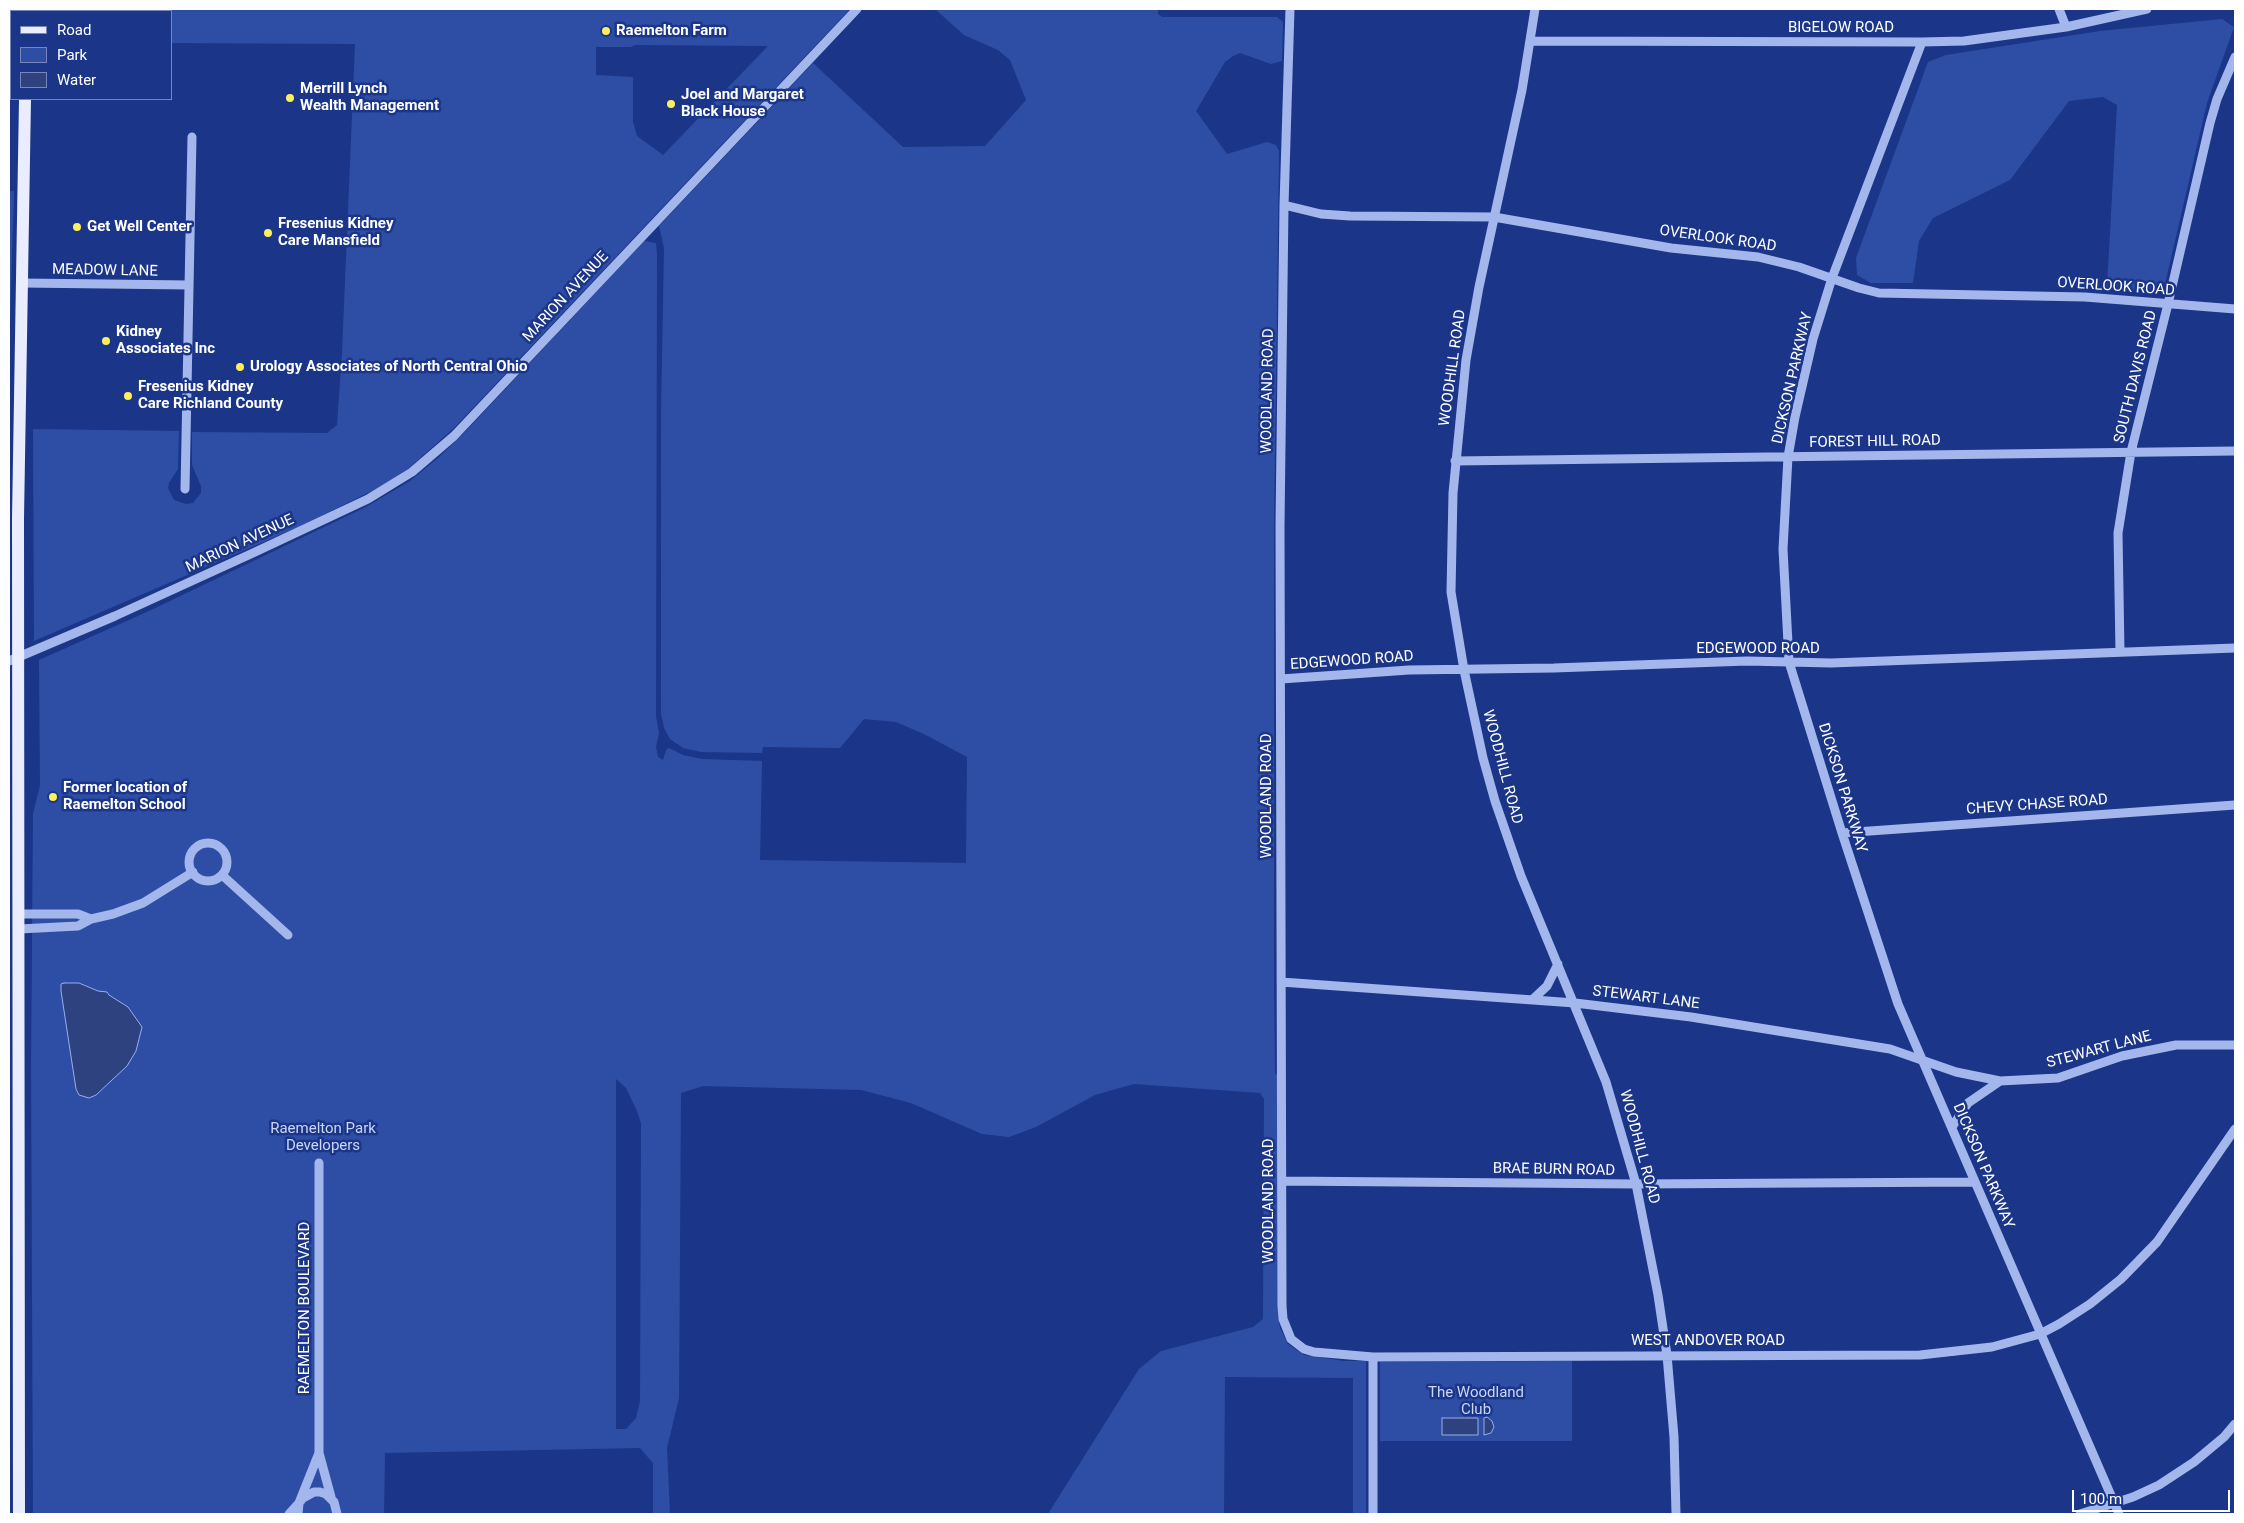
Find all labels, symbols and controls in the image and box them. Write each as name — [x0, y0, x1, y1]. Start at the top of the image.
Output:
legend — [10, 10, 172, 100]
street label: BIGELOW ROAD — [1788, 19, 1894, 37]
text: Road — [57, 21, 91, 39]
place label: Raemelton Farm — [616, 22, 727, 40]
marker: Raemelton Farm — [600, 25, 612, 37]
text: Park — [57, 46, 87, 64]
text: Water — [57, 71, 96, 89]
place label: Merrill Lynch Wealth Management — [300, 80, 439, 115]
place label: Joel and Margaret Black House — [681, 86, 804, 121]
marker: Merrill Lynch Wealth Management — [284, 92, 296, 104]
marker: Joel and Margaret Black House — [665, 98, 677, 110]
place label: Fresenius Kidney Care Mansfield — [278, 215, 393, 250]
place label: Get Well Center — [87, 218, 192, 236]
marker: Get Well Center — [71, 221, 83, 233]
street label: OVERLOOK ROAD — [1658, 222, 1778, 256]
marker: Fresenius Kidney Care Mansfield — [262, 227, 274, 239]
street label: MARION AVENUE — [519, 248, 613, 346]
street label: MEADOW LANE — [52, 261, 158, 281]
street label: OVERLOOK ROAD — [2057, 274, 2175, 300]
street label: WOODHILL ROAD — [1436, 309, 1470, 427]
street label: SOUTH DAVIS ROAD — [2111, 309, 2161, 445]
street label: DICKSON PARKWAY — [1769, 310, 1817, 446]
place label: Kidney Associates Inc — [116, 323, 215, 358]
street label: WOODLAND ROAD — [1258, 328, 1278, 454]
marker: Kidney Associates Inc — [100, 335, 112, 347]
place label: Urology Associates of North Central Ohio — [250, 358, 528, 376]
marker: Urology Associates of North Central Ohio — [234, 361, 246, 373]
place label: Fresenius Kidney Care Richland County — [138, 378, 283, 413]
marker: Fresenius Kidney Care Richland County — [122, 390, 134, 402]
street label: FOREST HILL ROAD — [1809, 432, 1941, 452]
street label: MARION AVENUE — [183, 511, 297, 577]
street label: EDGEWOOD ROAD — [1696, 640, 1820, 658]
street label: EDGEWOOD ROAD — [1290, 648, 1414, 674]
street label: WOODHILL ROAD — [1478, 708, 1526, 826]
street label: DICKSON PARKWAY — [1814, 721, 1870, 855]
street label: WOODLAND ROAD — [1258, 733, 1276, 859]
place label: Former location of Raemelton School — [63, 779, 187, 814]
marker: Former location of Raemelton School — [47, 791, 59, 803]
street label: CHEVY CHASE ROAD — [1966, 791, 2108, 819]
street label: STEWART LANE — [1591, 983, 1701, 1013]
street label: STEWART LANE — [2045, 1027, 2153, 1073]
street label: WOODHILL ROAD — [1615, 1088, 1663, 1206]
street label: DICKSON PARKWAY — [1948, 1100, 2018, 1232]
park label: Raemelton Park Developers — [270, 1120, 376, 1155]
street label: WOODLAND ROAD — [1260, 1138, 1278, 1264]
street label: BRAE BURN ROAD — [1493, 1160, 1615, 1180]
street label: RAEMELTON BOULEVARD — [296, 1222, 314, 1394]
street label: WEST ANDOVER ROAD — [1631, 1332, 1785, 1350]
park label: The Woodland Club — [1428, 1384, 1524, 1419]
scale bar — [2074, 1480, 2232, 1512]
text: 100 m — [2080, 1490, 2122, 1508]

